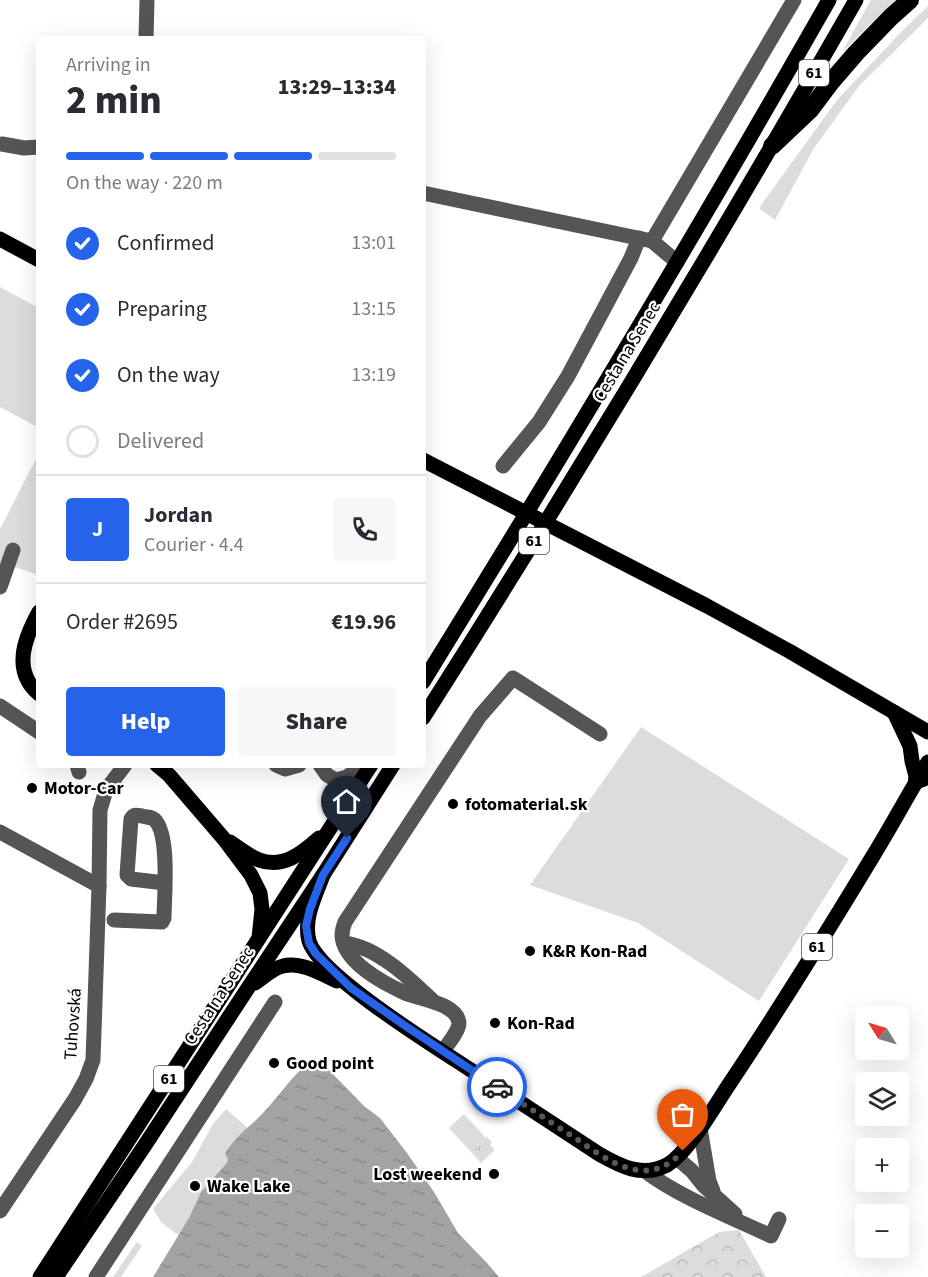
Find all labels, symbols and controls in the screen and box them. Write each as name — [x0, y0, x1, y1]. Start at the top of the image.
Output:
text: Arriving in — [66, 51, 151, 79]
road number: 61 — [799, 60, 829, 86]
text: 13:29–13:34 — [278, 71, 396, 103]
text: 2 min — [66, 73, 162, 129]
text: On the way · 220 m — [66, 169, 223, 197]
icon: check — [66, 227, 99, 260]
text: Confirmed — [117, 227, 214, 259]
text: 13:01 — [351, 229, 396, 257]
icon: check — [66, 293, 99, 326]
text: Preparing — [117, 293, 207, 325]
text: 13:15 — [351, 295, 396, 323]
street label: Cesta na Senec — [587, 297, 667, 407]
icon: check — [66, 359, 99, 392]
text: On the way — [117, 359, 220, 391]
text: 13:19 — [351, 361, 396, 389]
text: Delivered — [117, 425, 204, 457]
button: phone — [333, 498, 396, 561]
text: Jordan — [144, 499, 213, 531]
text: J — [92, 513, 103, 545]
road number: 61 — [519, 528, 549, 554]
text: Courier · 4.4 — [144, 531, 244, 559]
text: Order #2695 — [66, 606, 178, 638]
text: €19.96 — [331, 606, 396, 638]
button: Help — [66, 687, 225, 756]
button: Share — [237, 687, 396, 756]
place label: Motor-Car — [44, 776, 124, 801]
pin — [321, 776, 372, 838]
marker: Motor-Car — [25, 781, 39, 795]
icon: home — [330, 785, 363, 818]
place label: fotomaterial.sk — [465, 792, 588, 817]
marker: fotomaterial.sk — [446, 797, 460, 811]
road number: 61 — [802, 934, 832, 960]
place label: K&R Kon-Rad — [542, 939, 647, 964]
street label: Cesta na Senec — [178, 942, 260, 1050]
marker: K&R Kon-Rad — [523, 944, 537, 958]
street label: Tuhovská — [58, 987, 88, 1061]
north arrow — [855, 1006, 909, 1060]
map controls — [855, 1006, 909, 1258]
place label: Kon-Rad — [507, 1011, 575, 1036]
marker: Kon-Rad — [488, 1016, 502, 1030]
place label: Good point — [286, 1051, 374, 1076]
marker: Good point — [267, 1056, 281, 1070]
courier — [467, 1057, 527, 1117]
road number: 61 — [154, 1066, 184, 1092]
icon: car — [481, 1071, 514, 1104]
button: layers — [855, 1072, 909, 1126]
pin — [657, 1089, 708, 1151]
icon: bag — [666, 1098, 699, 1131]
button: + — [855, 1138, 909, 1192]
place label: Lost weekend — [373, 1162, 482, 1187]
marker: Lost weekend — [487, 1167, 501, 1181]
place label: Wake Lake — [207, 1174, 291, 1199]
marker: Wake Lake — [188, 1179, 202, 1193]
button: − — [855, 1204, 909, 1258]

